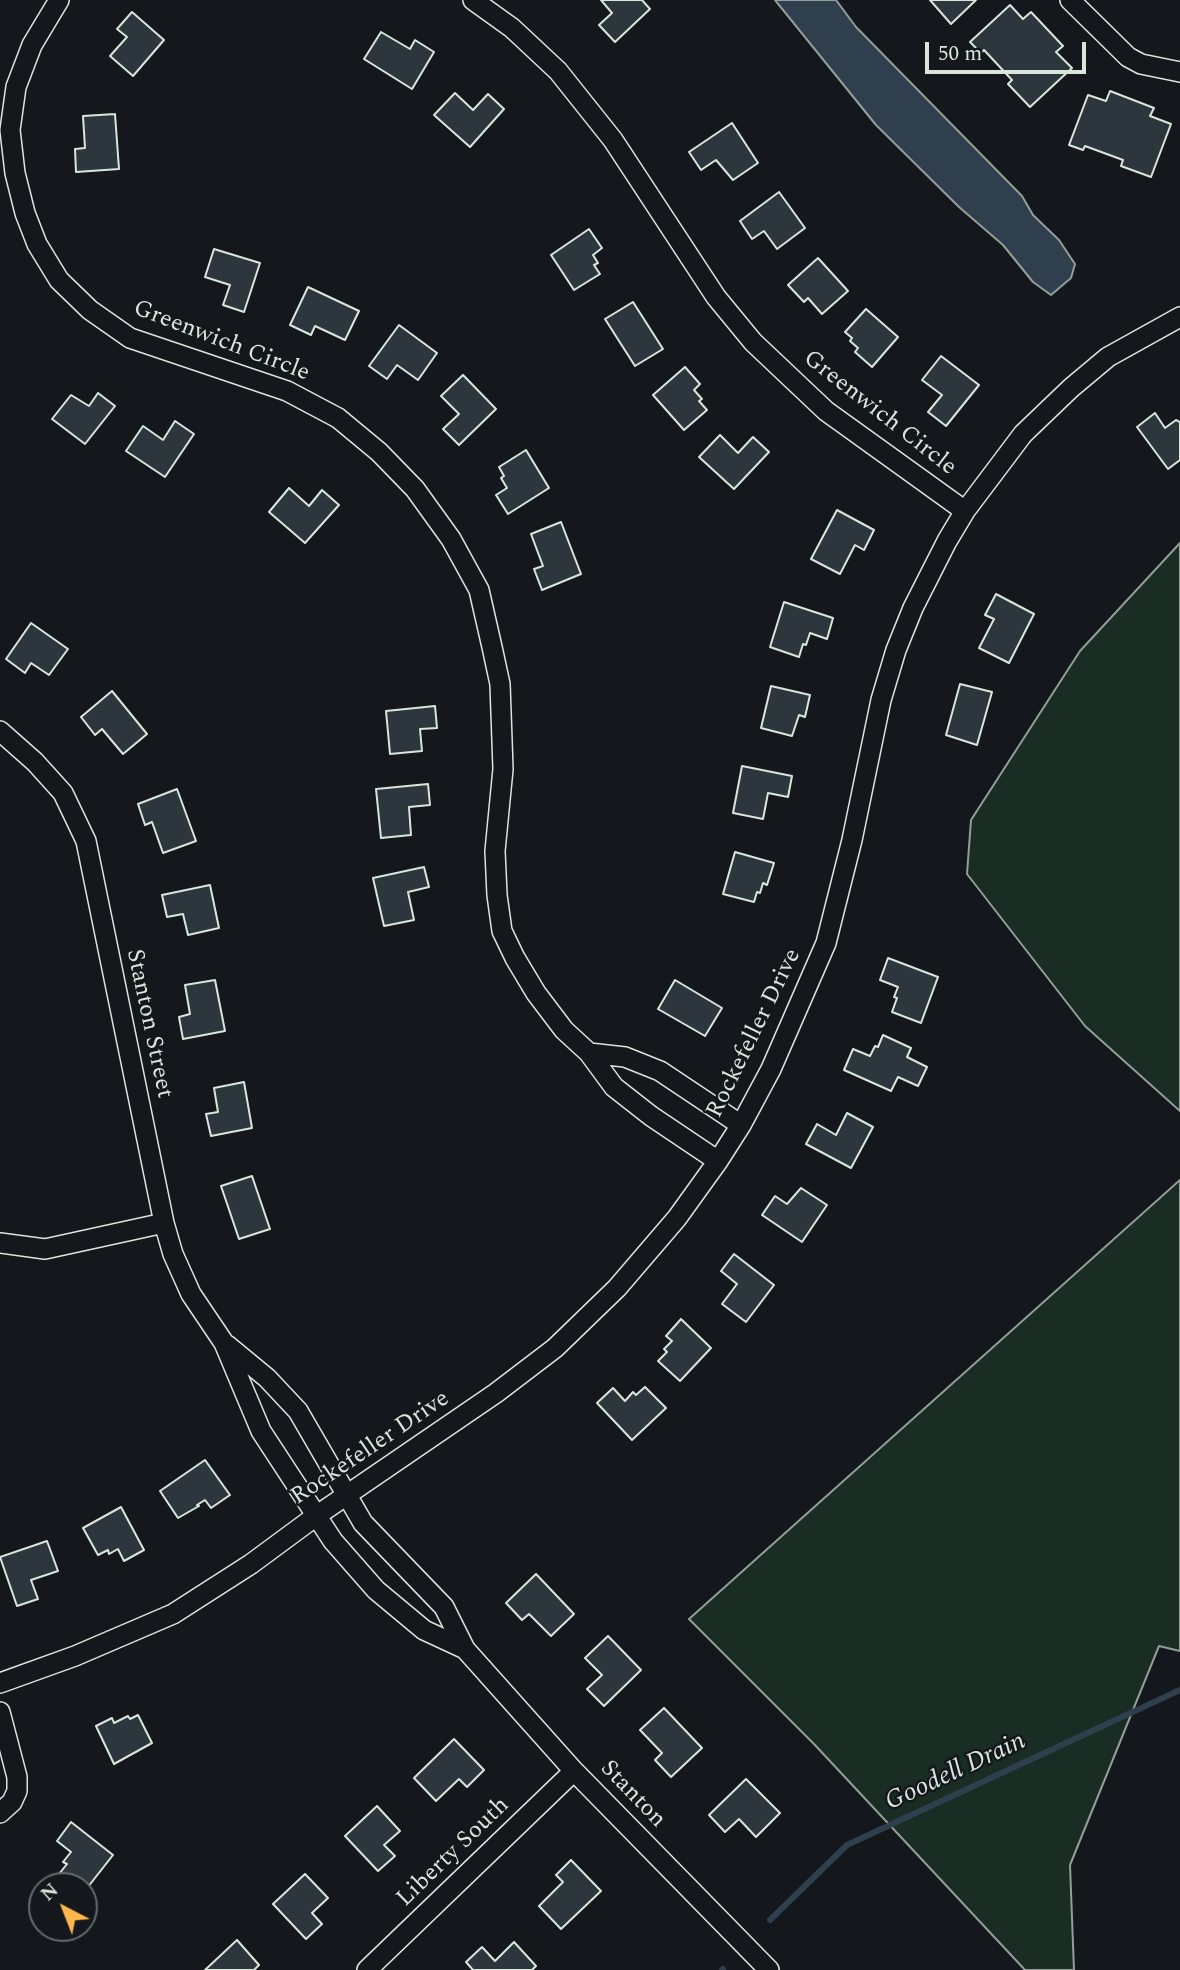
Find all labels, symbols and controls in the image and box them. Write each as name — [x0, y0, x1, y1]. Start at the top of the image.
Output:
scale bar — [928, 28, 1089, 72]
text: 50 m — [938, 38, 982, 70]
street label: Greenwich Circle — [129, 295, 313, 389]
street label: Greenwich Circle — [797, 345, 961, 483]
street label: Rockefeller Drive — [702, 945, 808, 1123]
street label: Stanton Street — [118, 947, 178, 1101]
street label: Rockefeller Drive — [286, 1385, 456, 1513]
water label: Goodell Drain — [881, 1727, 1031, 1819]
street label: Stanton — [593, 1755, 671, 1835]
street label: Liberty South — [392, 1792, 516, 1914]
north arrow — [28, 1872, 98, 1942]
text: N — [34, 1877, 65, 1908]

